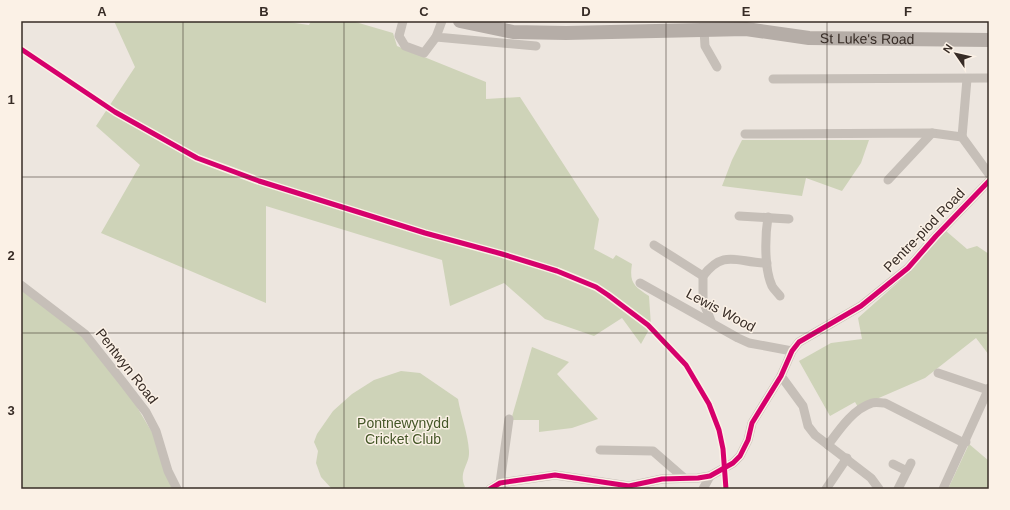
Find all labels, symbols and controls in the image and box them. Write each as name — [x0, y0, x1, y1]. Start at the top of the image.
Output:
text: A — [97, 4, 107, 19]
text: B — [259, 4, 269, 19]
text: C — [419, 4, 429, 19]
text: D — [581, 4, 591, 19]
text: E — [742, 4, 751, 19]
text: F — [904, 4, 912, 19]
street label: St Luke's Road — [820, 30, 915, 47]
north arrow — [936, 34, 976, 74]
text: N — [941, 42, 955, 55]
text: 1 — [7, 92, 15, 107]
street label: Pentre-piod Road — [880, 185, 968, 275]
text: 2 — [7, 248, 15, 263]
street label: Lewis Wood — [684, 285, 758, 335]
street label: Pentwyn Road — [93, 325, 161, 407]
text: 3 — [7, 403, 15, 418]
park label: Pontnewynydd Cricket Club — [357, 415, 449, 447]

